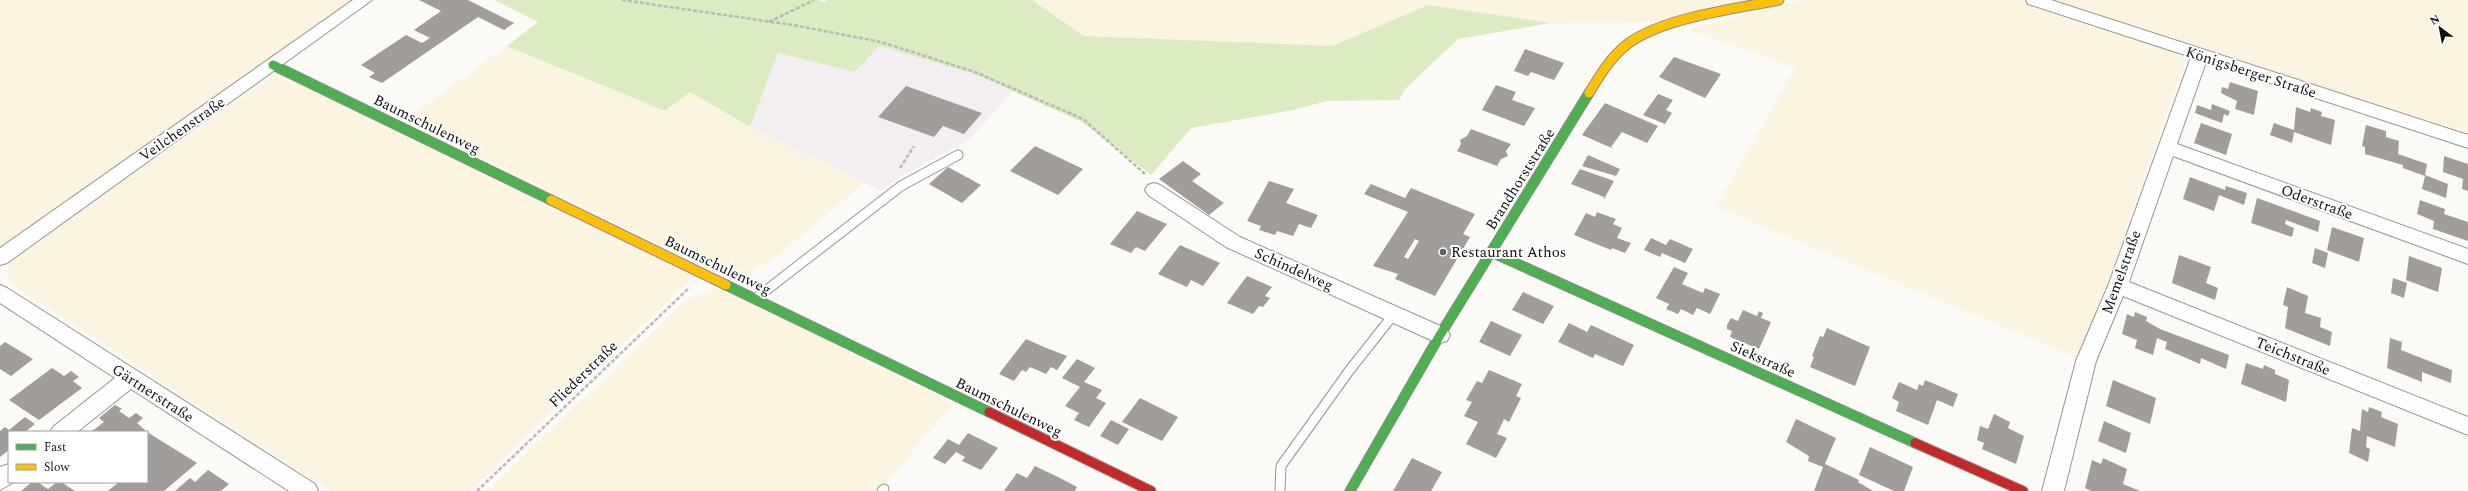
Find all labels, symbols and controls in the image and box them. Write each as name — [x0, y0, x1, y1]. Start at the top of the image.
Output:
north arrow — [2420, 8, 2460, 48]
text: N — [2427, 10, 2443, 30]
street label: Königsberger Straße — [2182, 40, 2319, 104]
street label: Baumschulenweg — [369, 89, 484, 160]
street label: Veilchenstraße — [135, 91, 230, 168]
street label: Brandhorststraße — [1480, 124, 1561, 235]
street label: Oderstraße — [2278, 179, 2356, 226]
street label: Memelstraße — [2096, 227, 2147, 317]
street label: Baumschulenweg — [660, 230, 775, 301]
place label: Restaurant Athos — [1451, 241, 1566, 264]
street label: Schindelweg — [1251, 242, 1337, 297]
marker: Restaurant Athos — [1438, 247, 1448, 257]
street label: Teichstraße — [2252, 331, 2334, 382]
street label: Fliederstraße — [544, 335, 623, 413]
street label: Siekstraße — [1726, 335, 1799, 384]
street label: Gärtnerstraße — [107, 358, 198, 429]
street label: Baumschulenweg — [951, 372, 1066, 443]
legend — [8, 431, 148, 483]
text: Fast — [44, 438, 66, 457]
text: Slow — [44, 458, 70, 477]

